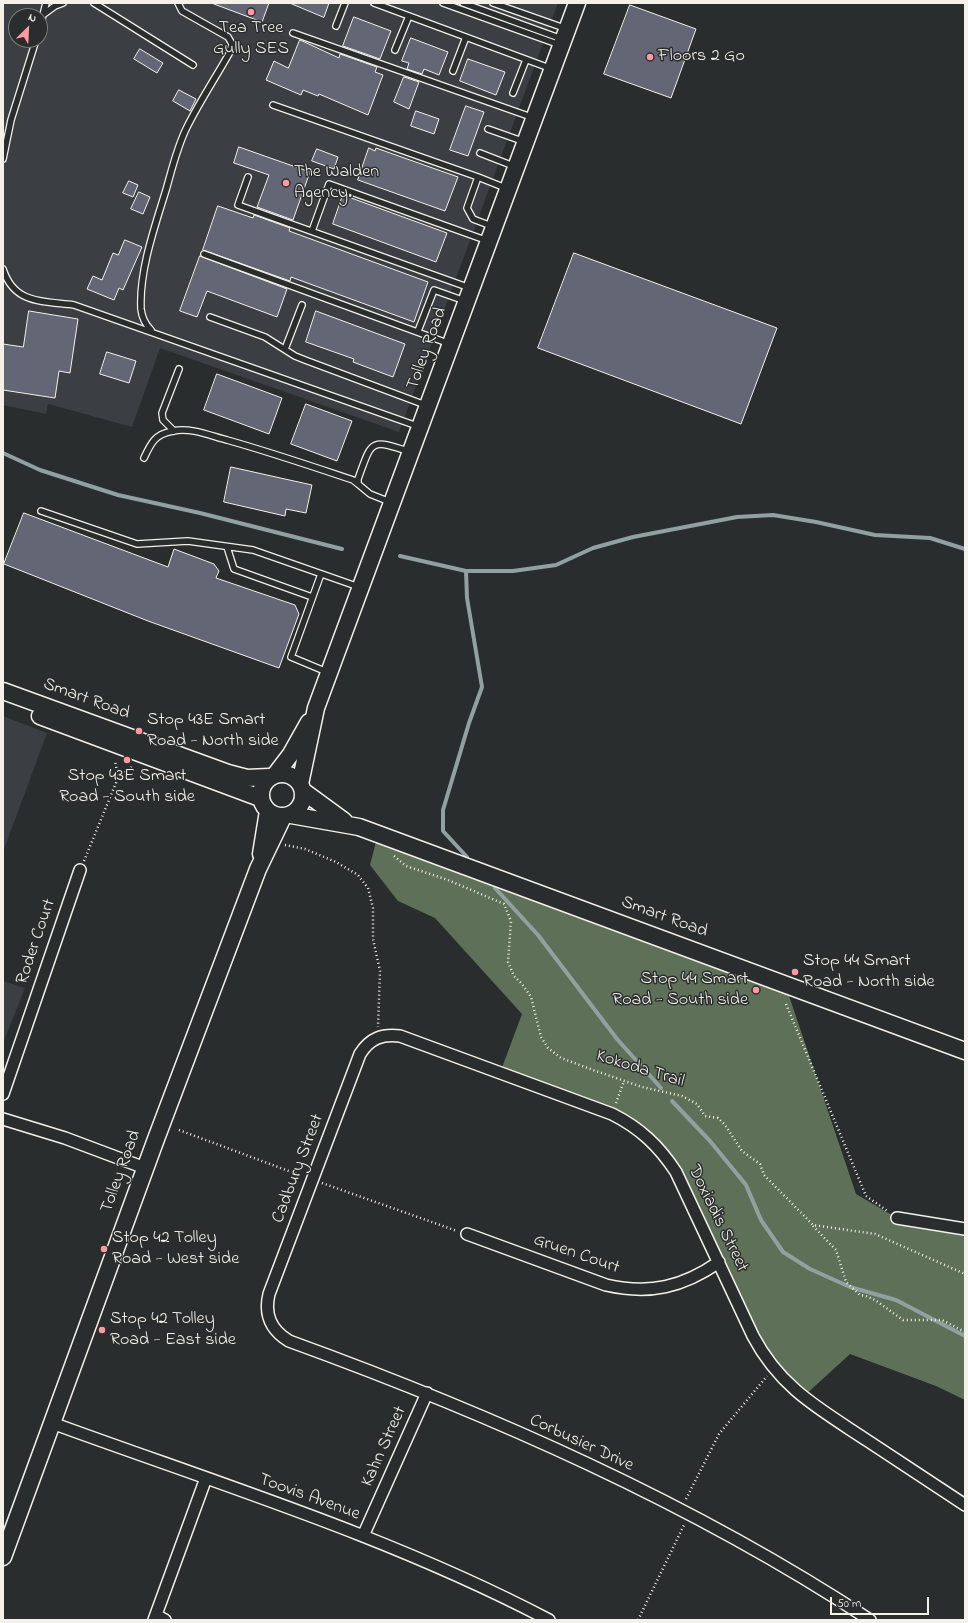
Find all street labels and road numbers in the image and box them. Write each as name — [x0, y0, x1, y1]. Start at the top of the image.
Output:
street label: Tolley Road — [403, 305, 453, 393]
street label: Smart Road — [40, 674, 132, 726]
street label: Smart Road — [618, 892, 710, 944]
street label: Roder Court — [12, 897, 62, 987]
street label: Kokoda Trail — [593, 1046, 687, 1094]
street label: Cadbury Street — [268, 1111, 330, 1227]
street label: Tolley Road — [97, 1128, 147, 1216]
street label: Doxiadis Street — [682, 1162, 752, 1276]
street label: Gruen Court — [530, 1230, 622, 1280]
street label: Kahn Street — [358, 1403, 412, 1491]
street label: Corbusier Drive — [525, 1410, 637, 1478]
street label: Toovis Avenue — [256, 1470, 362, 1526]

